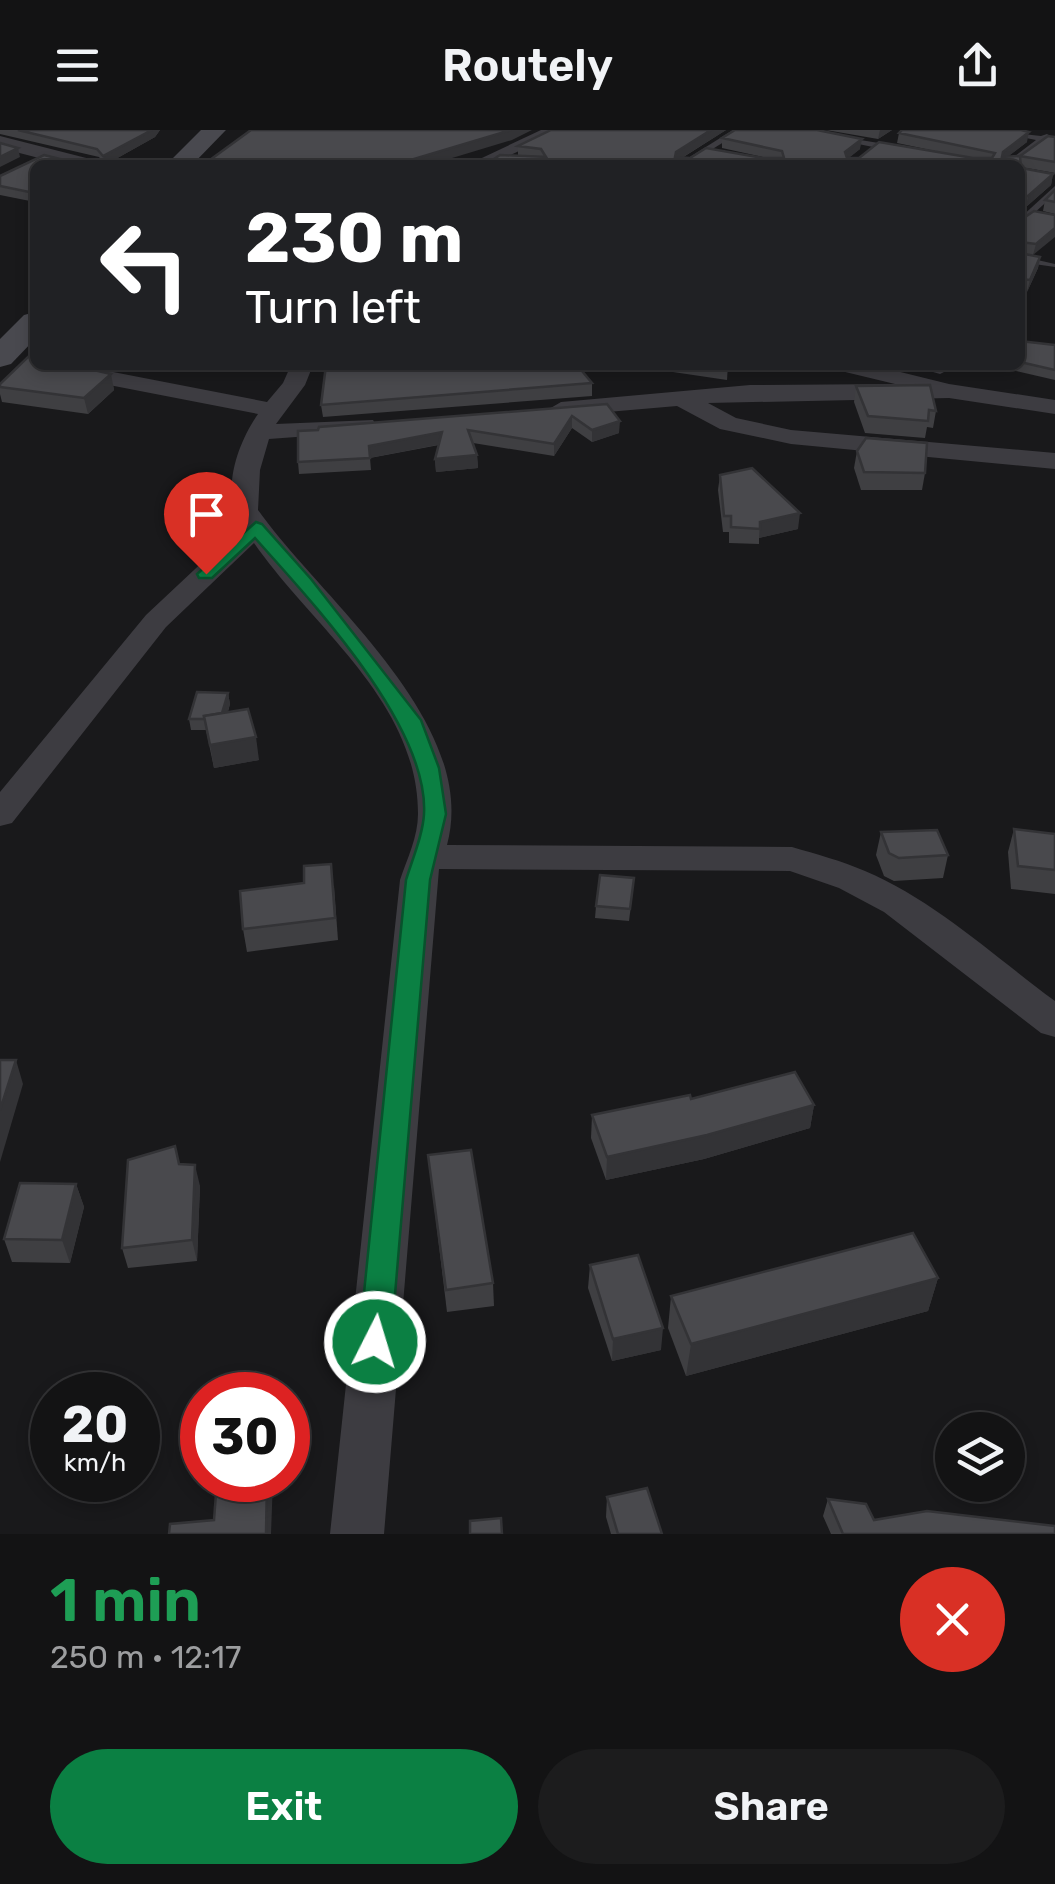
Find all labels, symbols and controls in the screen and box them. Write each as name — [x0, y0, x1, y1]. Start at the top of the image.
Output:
icon: menu — [50, 38, 105, 93]
icon: share — [950, 38, 1005, 93]
text: Routely — [442, 39, 613, 92]
text: 230 m — [245, 197, 463, 280]
icon: left — [80, 200, 210, 330]
text: Turn left — [245, 281, 421, 334]
pin — [164, 472, 249, 575]
icon: arrive — [179, 487, 234, 542]
position arrow — [323, 1290, 427, 1394]
speed limit sign: 30 — [180, 1372, 310, 1502]
text: 20 — [62, 1395, 128, 1455]
map controls — [935, 1412, 1025, 1502]
button: layers — [935, 1412, 1025, 1502]
text: km/h — [64, 1448, 126, 1477]
text: 1 min — [50, 1565, 201, 1636]
button: close — [900, 1567, 1005, 1672]
text: 250 m · 12:17 — [50, 1638, 241, 1676]
button: Exit — [50, 1749, 518, 1864]
button: Share — [538, 1749, 1005, 1864]

